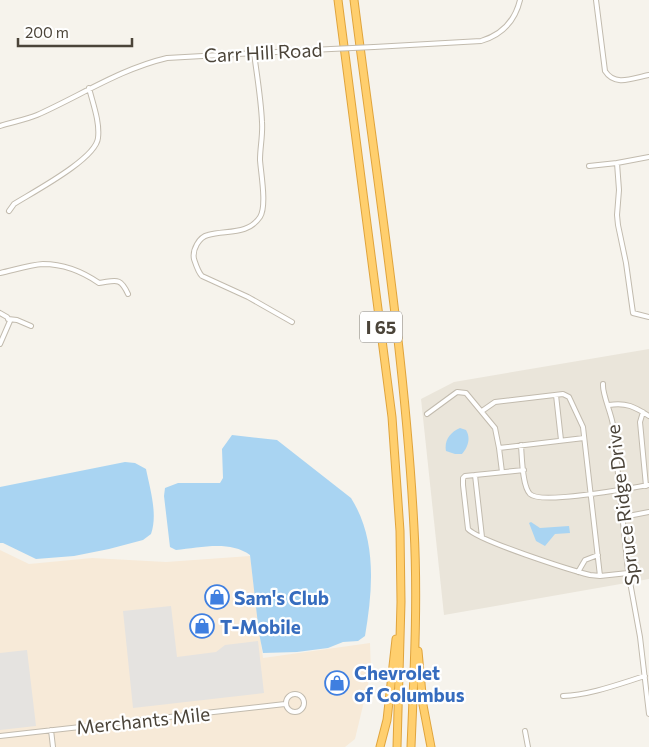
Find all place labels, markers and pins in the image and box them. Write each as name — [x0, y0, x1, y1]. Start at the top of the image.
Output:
shop icon: Sam's Club — [204, 584, 230, 610]
place label: Sam's Club — [234, 586, 329, 609]
shop icon: T-Mobile — [189, 613, 215, 639]
place label: T-Mobile — [220, 615, 301, 638]
place label: Chevrolet of Columbus — [354, 661, 465, 706]
shop icon: Chevrolet of Columbus — [324, 670, 350, 696]

